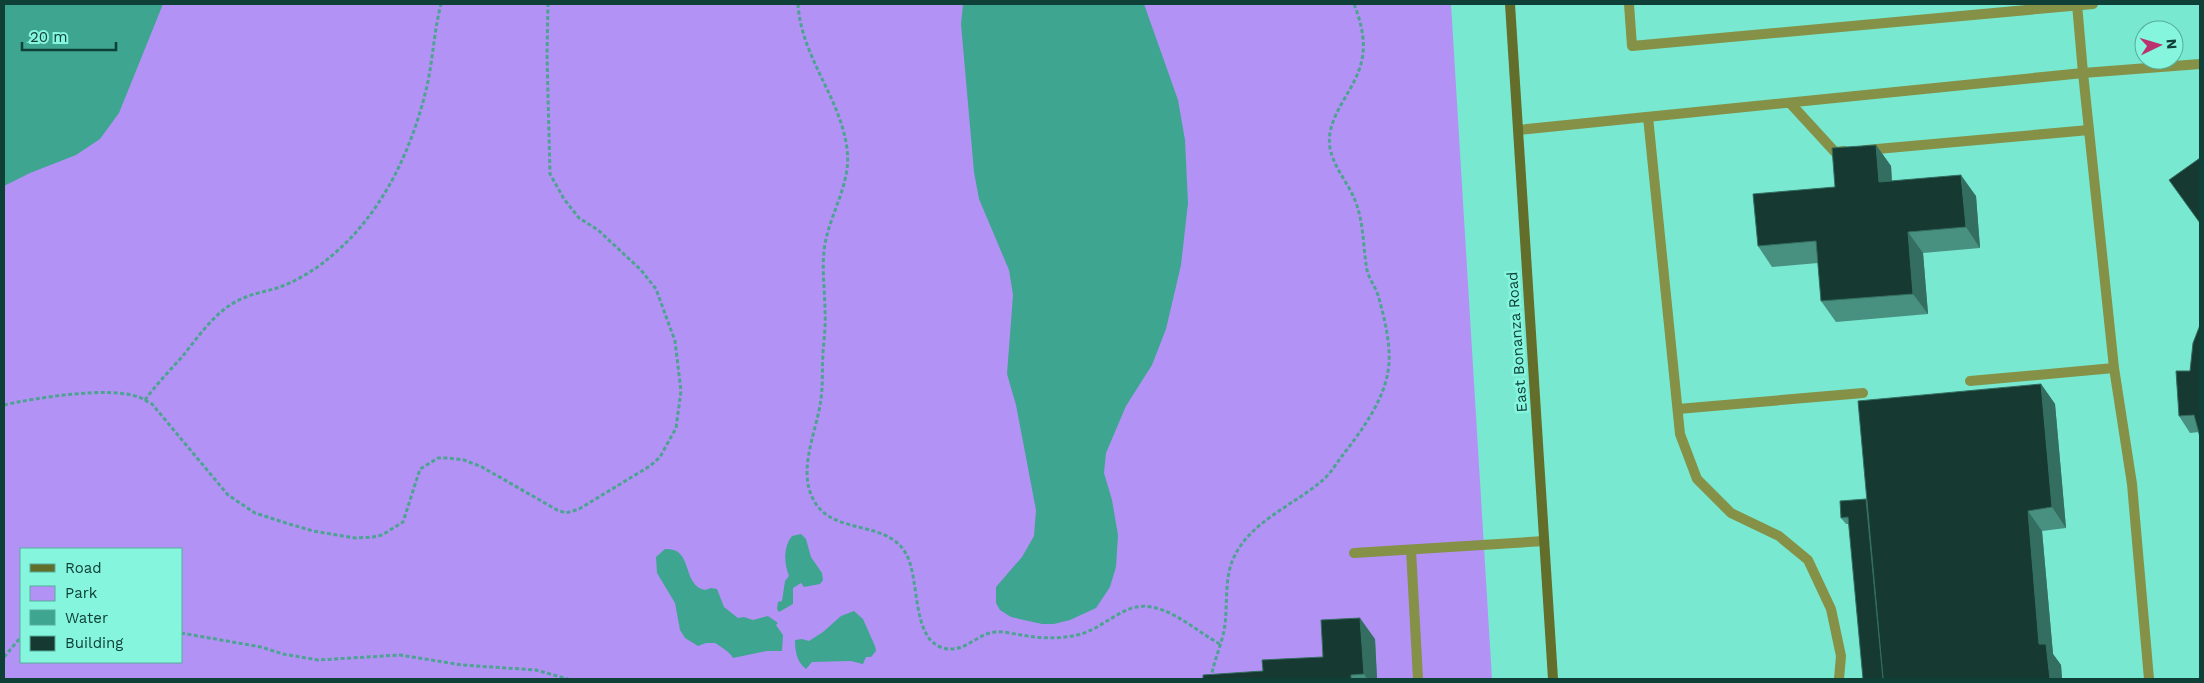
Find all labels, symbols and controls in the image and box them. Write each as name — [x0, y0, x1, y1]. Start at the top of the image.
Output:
scale bar — [22, 20, 116, 52]
north arrow — [2134, 20, 2184, 70]
text: 20 m — [30, 28, 68, 46]
text: N — [2164, 38, 2180, 50]
street label: East Bonanza Road — [1503, 271, 1531, 413]
legend — [20, 548, 182, 663]
text: Road — [65, 559, 102, 577]
text: Park — [65, 584, 98, 602]
text: Water — [65, 609, 108, 627]
text: Building — [65, 634, 123, 652]

